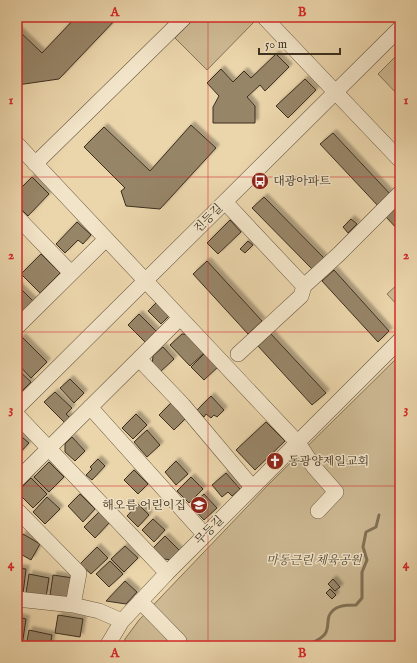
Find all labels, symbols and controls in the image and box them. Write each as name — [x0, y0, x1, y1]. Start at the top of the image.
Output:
text: A — [110, 4, 121, 21]
text: B — [298, 4, 307, 21]
scale bar — [259, 30, 340, 56]
text: 50 m — [265, 37, 287, 52]
text: 1 — [9, 92, 14, 109]
text: 1 — [404, 92, 409, 109]
bus stop icon: 대광아파트 — [250, 171, 270, 191]
place label: 대광아파트 — [273, 174, 331, 189]
street label: 진등길 — [191, 201, 226, 236]
text: 2 — [8, 247, 14, 264]
text: 2 — [403, 247, 409, 264]
text: 3 — [9, 401, 14, 418]
text: 3 — [404, 401, 409, 418]
church icon: 동광양제일교회 — [265, 451, 285, 471]
place label: 동광양제일교회 — [288, 454, 369, 469]
school or university icon: 해오름 어린이집 — [189, 495, 209, 515]
place label: 해오름 어린이집 — [102, 498, 186, 513]
street label: 무등길 — [192, 513, 227, 548]
park label: 마동근린 체육공원 — [266, 553, 363, 568]
text: 4 — [8, 556, 15, 573]
text: 4 — [403, 556, 410, 573]
text: A — [110, 645, 121, 662]
text: B — [298, 645, 307, 662]

